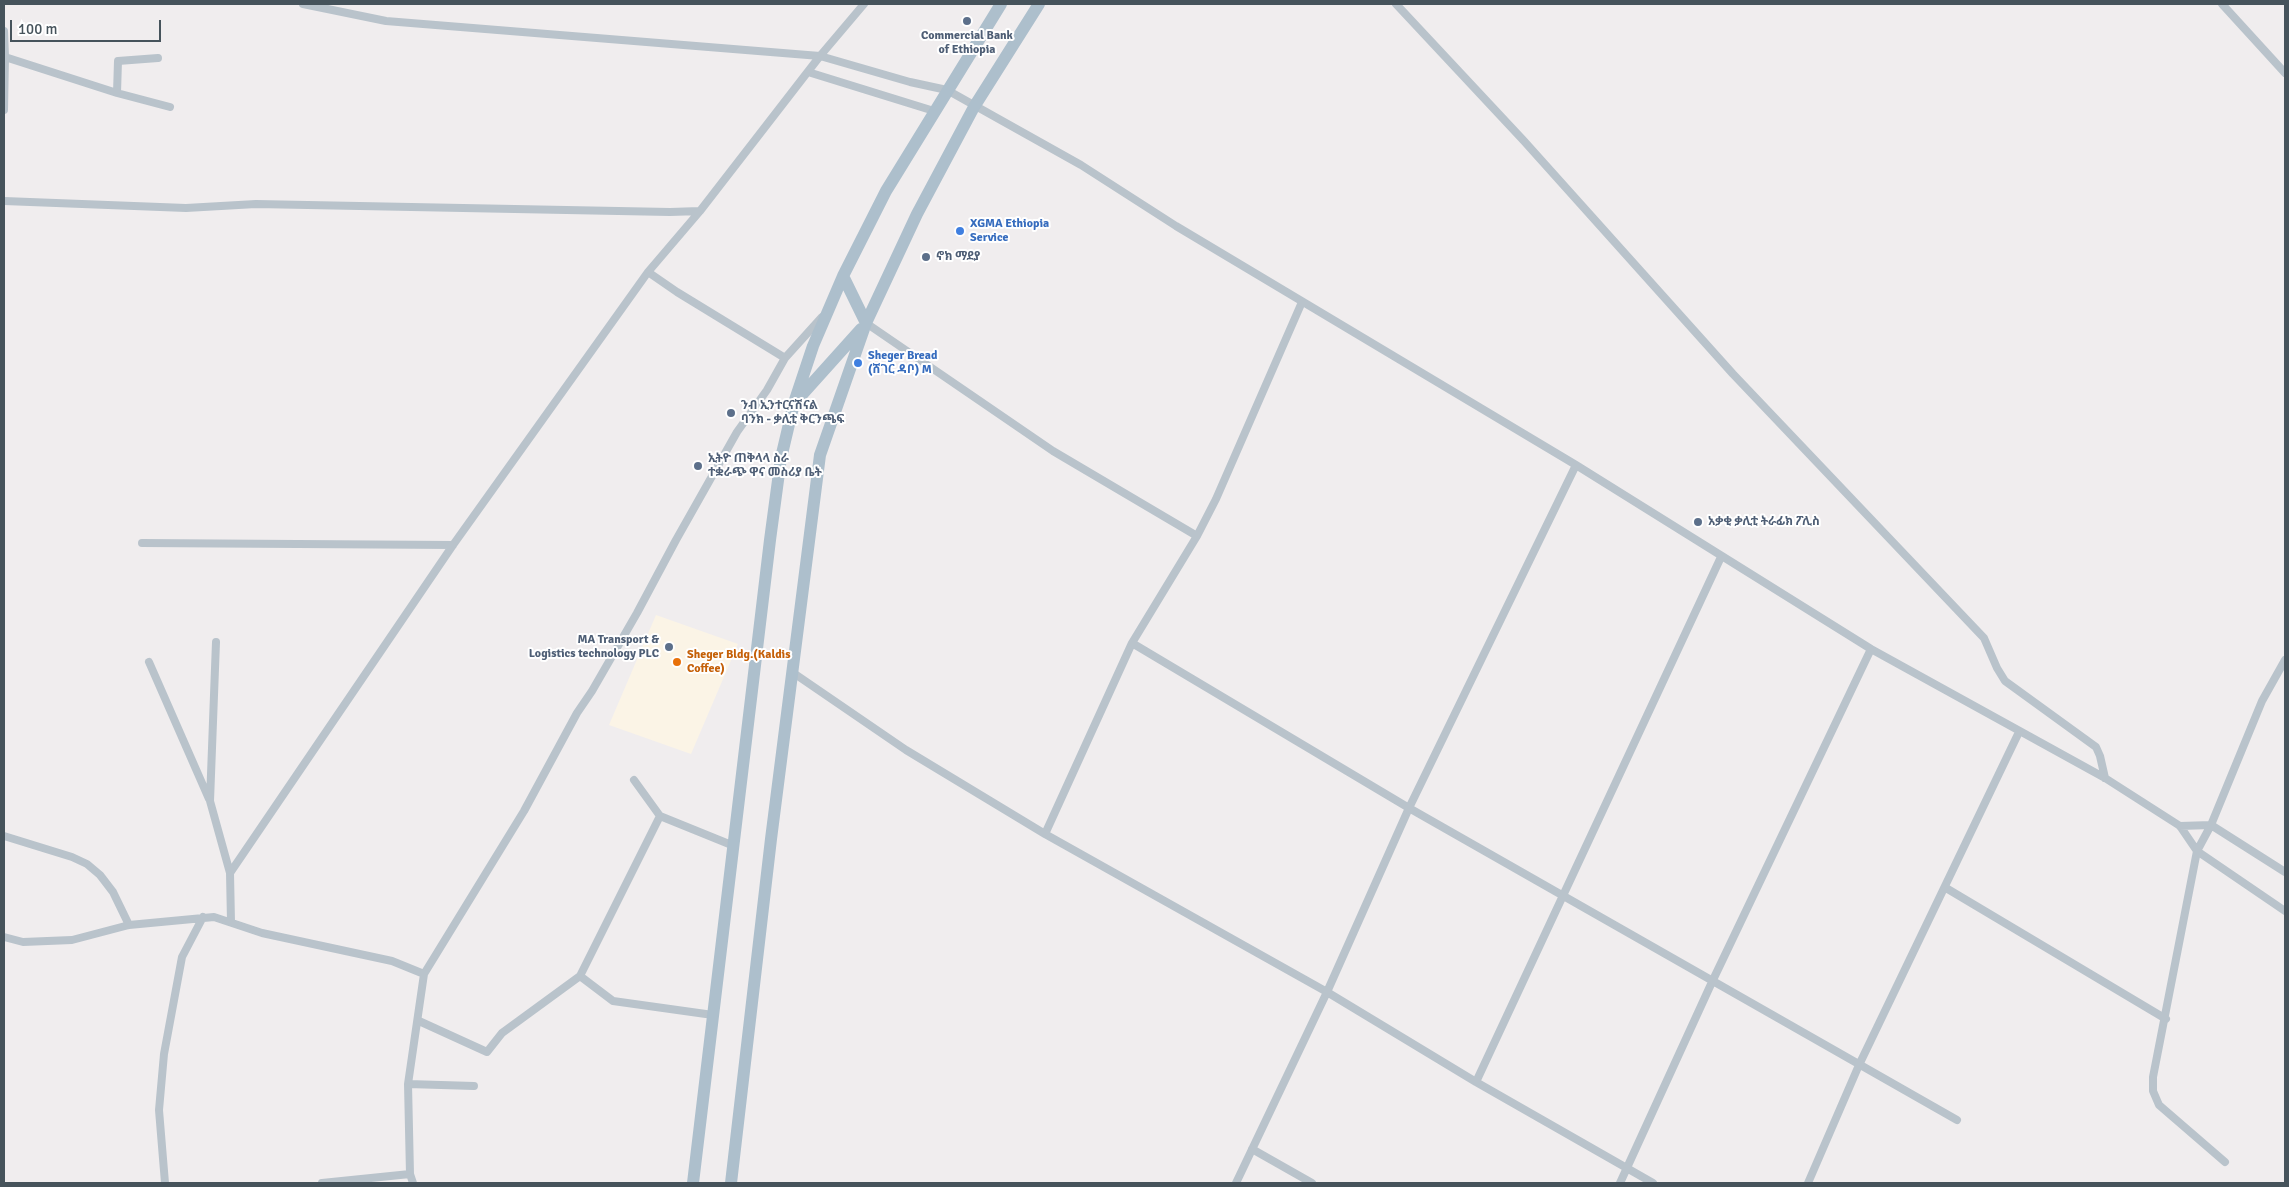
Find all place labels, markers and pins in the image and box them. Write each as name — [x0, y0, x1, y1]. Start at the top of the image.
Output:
marker: Commercial Bank of Ethiopia — [961, 15, 973, 27]
place label: Commercial Bank of Ethiopia — [921, 29, 1013, 57]
place label: XGMA Ethiopia Service — [970, 217, 1049, 245]
marker: XGMA Ethiopia Service — [954, 225, 966, 237]
place label: ኖክ ማደያ — [936, 250, 980, 264]
marker: ኖክ ማደያ — [920, 251, 932, 263]
place label: Sheger Bread (ሸገር ዳቦ) M — [868, 349, 937, 377]
marker: Sheger Bread (ሸገር ዳቦ) M — [852, 357, 864, 369]
place label: ንብ ኢንተርናሽናል ባንክ - ቃሊቲ ቅርንጫፍ — [741, 399, 844, 427]
marker: ንብ ኢንተርናሽናል ባንክ - ቃሊቲ ቅርንጫፍ — [725, 407, 737, 419]
place label: ኢትዮ ጠቅላላ ስራ ተቋራጭ ዋና መስሪያ ቤት — [708, 452, 822, 480]
marker: ኢትዮ ጠቅላላ ስራ ተቋራጭ ዋና መስሪያ ቤት — [692, 460, 704, 472]
place label: አቃቂ ቃሊቲ ትራፊክ ፖሊስ — [1708, 515, 1820, 529]
marker: አቃቂ ቃሊቲ ትራፊክ ፖሊስ — [1692, 516, 1704, 528]
place label: MA Transport & Logistics technology PLC — [529, 633, 659, 661]
marker: MA Transport & Logistics technology PLC — [663, 641, 675, 653]
place label: Sheger Bldg.(Kaldis Coffee) — [687, 648, 790, 676]
marker: Sheger Bldg.(Kaldis Coffee) — [671, 656, 683, 668]

